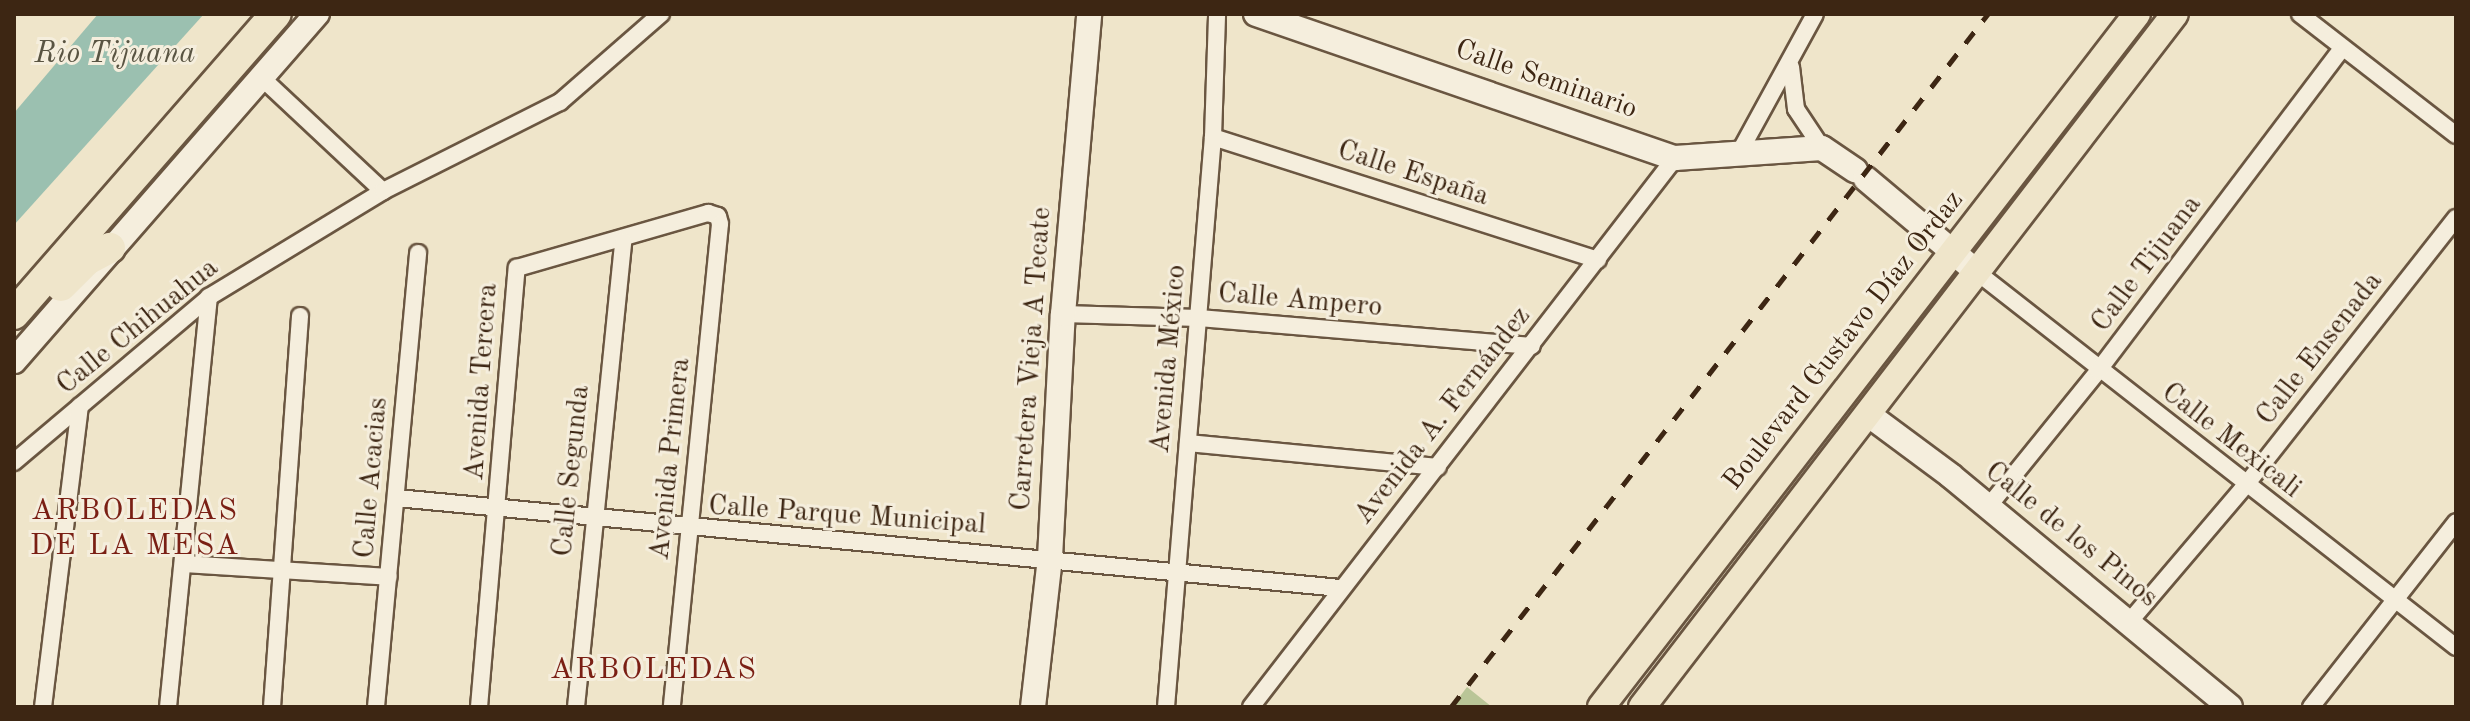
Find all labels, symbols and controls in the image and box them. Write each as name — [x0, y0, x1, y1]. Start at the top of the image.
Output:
street label: Calle Seminario — [1451, 33, 1641, 127]
water label: Rio Tijuana — [35, 36, 195, 72]
street label: Calle España — [1333, 134, 1493, 214]
street label: Boulevard Gustavo Díaz Ordaz — [1717, 185, 1971, 497]
street label: Calle Tijuana — [2085, 189, 2209, 339]
street label: Carretera Vieja A Tecate — [1005, 206, 1059, 512]
street label: Calle Chihuahua — [50, 252, 226, 402]
street label: Avenida México — [1144, 263, 1194, 455]
street label: Calle Ensenada — [2250, 266, 2390, 432]
street label: Calle Ampero — [1216, 277, 1384, 325]
street label: Avenida Tercera — [458, 282, 506, 482]
street label: Avenida A. Fernández — [1348, 300, 1538, 532]
street label: Avenida Primera — [644, 356, 698, 562]
street label: Calle Mexicali — [2154, 376, 2308, 506]
street label: Calle Segunda — [546, 384, 598, 558]
street label: Calle Acacias — [348, 396, 396, 560]
street label: Calle de los Pinos — [1978, 455, 2164, 615]
street label: Calle Parque Municipal — [707, 490, 987, 542]
district label: ARBOLEDAS DE LA MESA — [30, 493, 240, 564]
district label: ARBOLEDAS — [550, 652, 758, 688]

